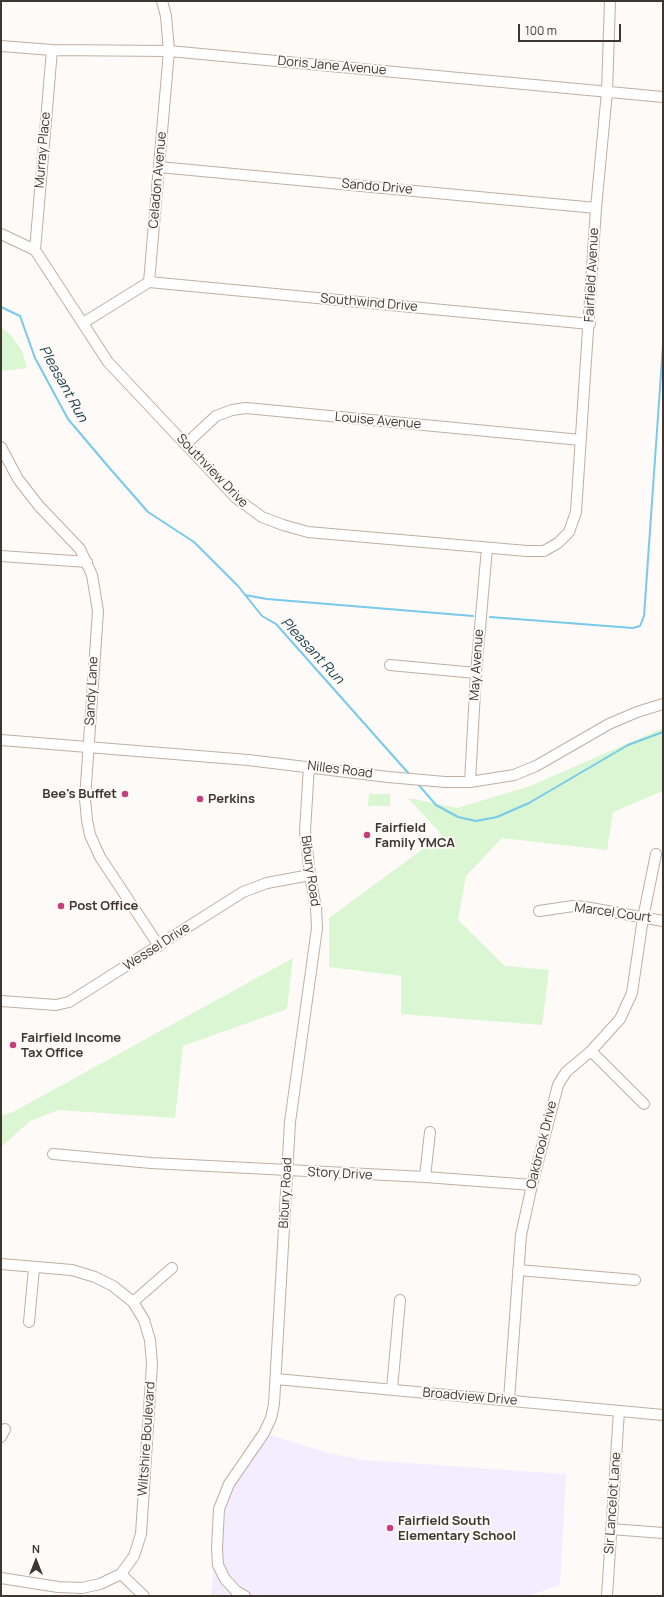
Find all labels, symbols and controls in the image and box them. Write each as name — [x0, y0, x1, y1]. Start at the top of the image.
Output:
scale bar — [520, 16, 623, 42]
text: 100 m — [525, 22, 557, 39]
street label: Doris Jane Avenue — [277, 53, 387, 79]
street label: Murray Place — [32, 111, 54, 189]
street label: Celadon Avenue — [146, 131, 170, 229]
street label: Sando Drive — [341, 176, 413, 198]
street label: Fairfield Avenue — [582, 227, 602, 323]
street label: Southwind Drive — [320, 291, 418, 315]
water label: Pleasant Run — [35, 343, 91, 425]
street label: Louise Avenue — [334, 409, 422, 433]
street label: Southview Drive — [173, 431, 251, 511]
water label: Pleasant Run — [277, 614, 347, 688]
street label: May Avenue — [467, 629, 487, 701]
street label: Sandy Lane — [82, 656, 102, 726]
street label: Nilles Road — [306, 758, 374, 782]
place label: Bee's Buffet — [42, 786, 117, 802]
marker: Bee's Buffet — [120, 789, 130, 799]
place label: Perkins — [208, 791, 255, 807]
marker: Perkins — [195, 794, 205, 804]
place label: Fairfield Family YMCA — [375, 820, 455, 851]
marker: Fairfield Family YMCA — [362, 830, 372, 840]
street label: Bibury Road — [297, 835, 323, 907]
place label: Post Office — [69, 898, 138, 914]
street label: Marcel Court — [574, 900, 652, 926]
marker: Post Office — [56, 901, 66, 911]
street label: Wessel Drive — [121, 920, 193, 974]
place label: Fairfield Income Tax Office — [21, 1030, 121, 1061]
marker: Fairfield Income Tax Office — [8, 1040, 18, 1050]
street label: Oakbrook Drive — [524, 1099, 560, 1191]
street label: Bibury Road — [276, 1157, 296, 1229]
street label: Story Drive — [307, 1165, 373, 1183]
street label: Wiltshire Boulevard — [135, 1381, 159, 1497]
street label: Broadview Drive — [422, 1385, 518, 1409]
street label: Sir Lancelot Lane — [602, 1452, 624, 1554]
place label: Fairfield South Elementary School — [398, 1513, 516, 1544]
marker: Fairfield South Elementary School — [385, 1523, 395, 1533]
north arrow — [16, 1541, 56, 1581]
text: N — [32, 1541, 40, 1556]

